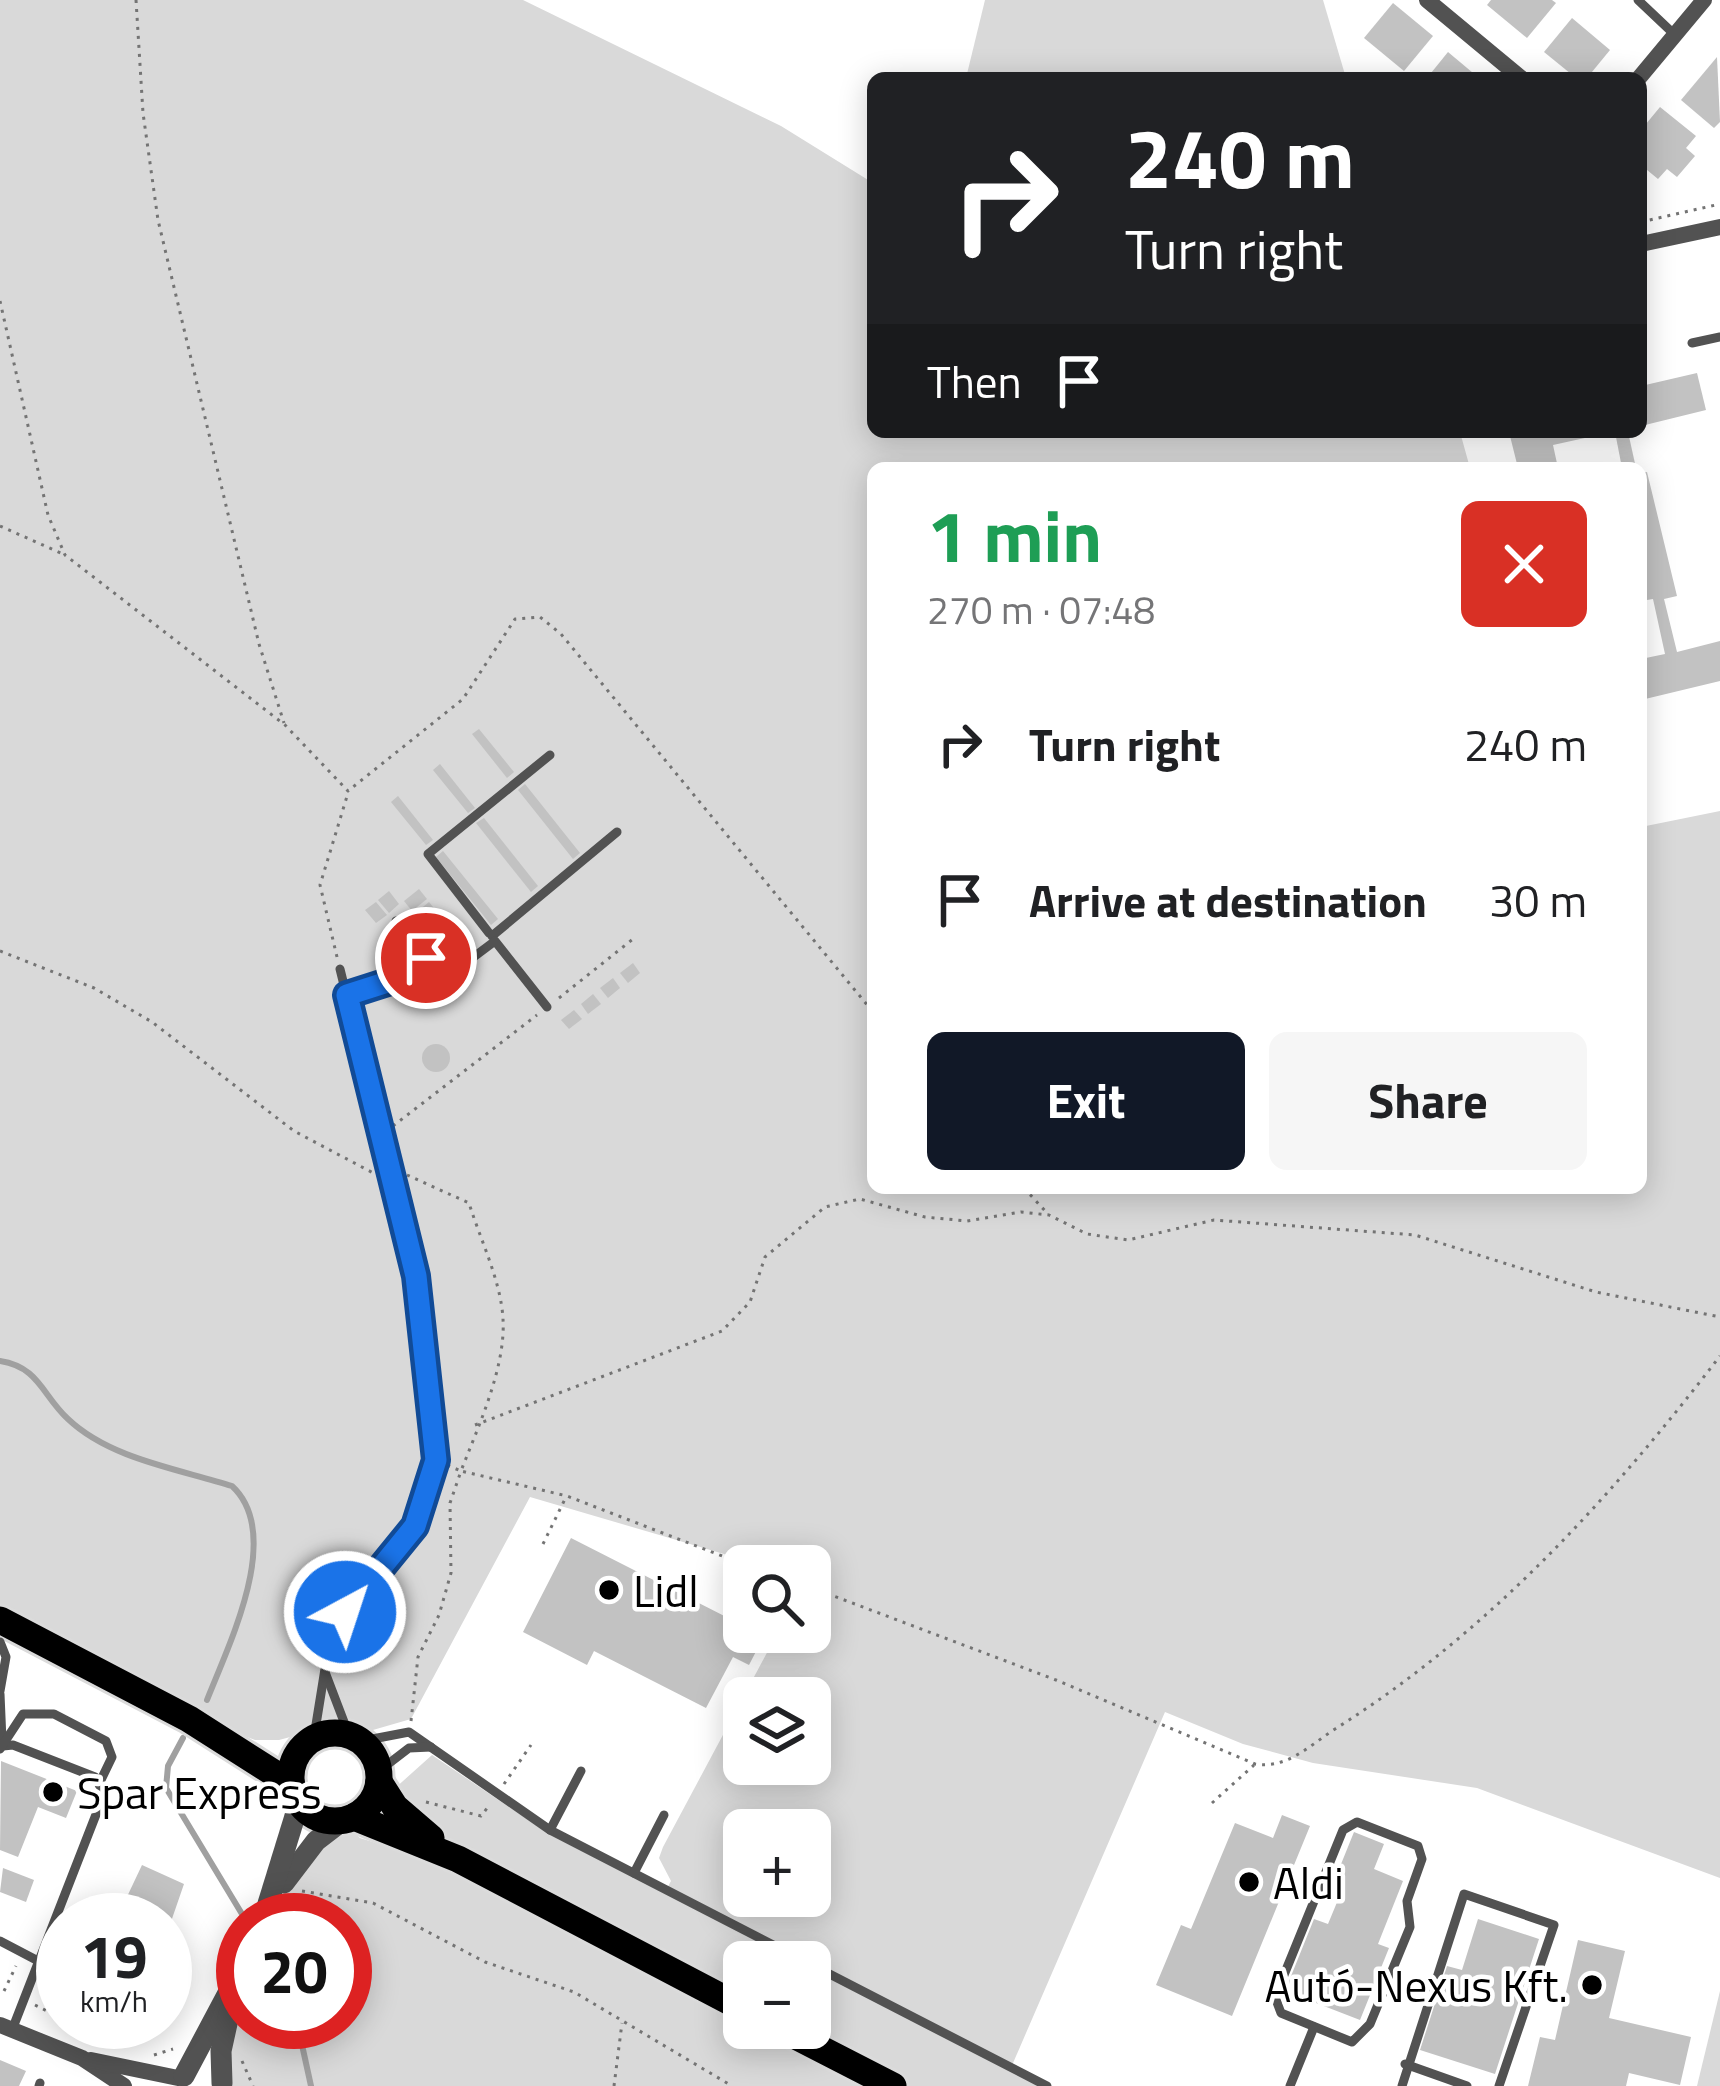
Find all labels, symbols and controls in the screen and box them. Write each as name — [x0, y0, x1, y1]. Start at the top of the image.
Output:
text: 240 m — [1125, 93, 1355, 221]
icon: right — [927, 120, 1083, 276]
text: Turn right — [1125, 208, 1343, 290]
text: Then — [927, 347, 1022, 415]
icon: arrive — [1046, 348, 1112, 414]
text: 1 min — [927, 480, 1102, 590]
button: close — [1461, 501, 1587, 627]
text: 270 m · 07:48 — [927, 580, 1155, 639]
text: Turn right — [1029, 710, 1220, 778]
text: 240 m — [1464, 710, 1587, 778]
icon: right — [927, 711, 993, 777]
text: Arrive at destination — [1029, 866, 1427, 934]
text: 30 m — [1489, 866, 1587, 934]
icon: arrive — [927, 867, 993, 933]
pin — [375, 907, 477, 1009]
icon: arrive — [393, 925, 459, 991]
button: Exit — [927, 1032, 1245, 1170]
button: Share — [1269, 1032, 1587, 1170]
map controls — [723, 1545, 831, 2049]
button: search — [723, 1545, 831, 1653]
position arrow — [282, 1549, 408, 1675]
place label: Lidl — [633, 1556, 699, 1624]
marker: Lidl — [596, 1577, 622, 1603]
button: layers — [723, 1677, 831, 1785]
place label: Spar Express — [77, 1758, 322, 1826]
marker: Spar Express — [40, 1779, 66, 1805]
button: + — [723, 1809, 831, 1917]
place label: Aldi — [1273, 1848, 1344, 1916]
marker: Aldi — [1236, 1869, 1262, 1895]
speed limit sign: 20 — [216, 1893, 372, 2049]
text: 19 — [80, 1910, 148, 2001]
button: − — [723, 1941, 831, 2049]
place label: Autó-Nexus Kft. — [1264, 1951, 1568, 2019]
marker: Autó-Nexus Kft. — [1579, 1972, 1605, 1998]
text: km/h — [80, 1978, 148, 2024]

